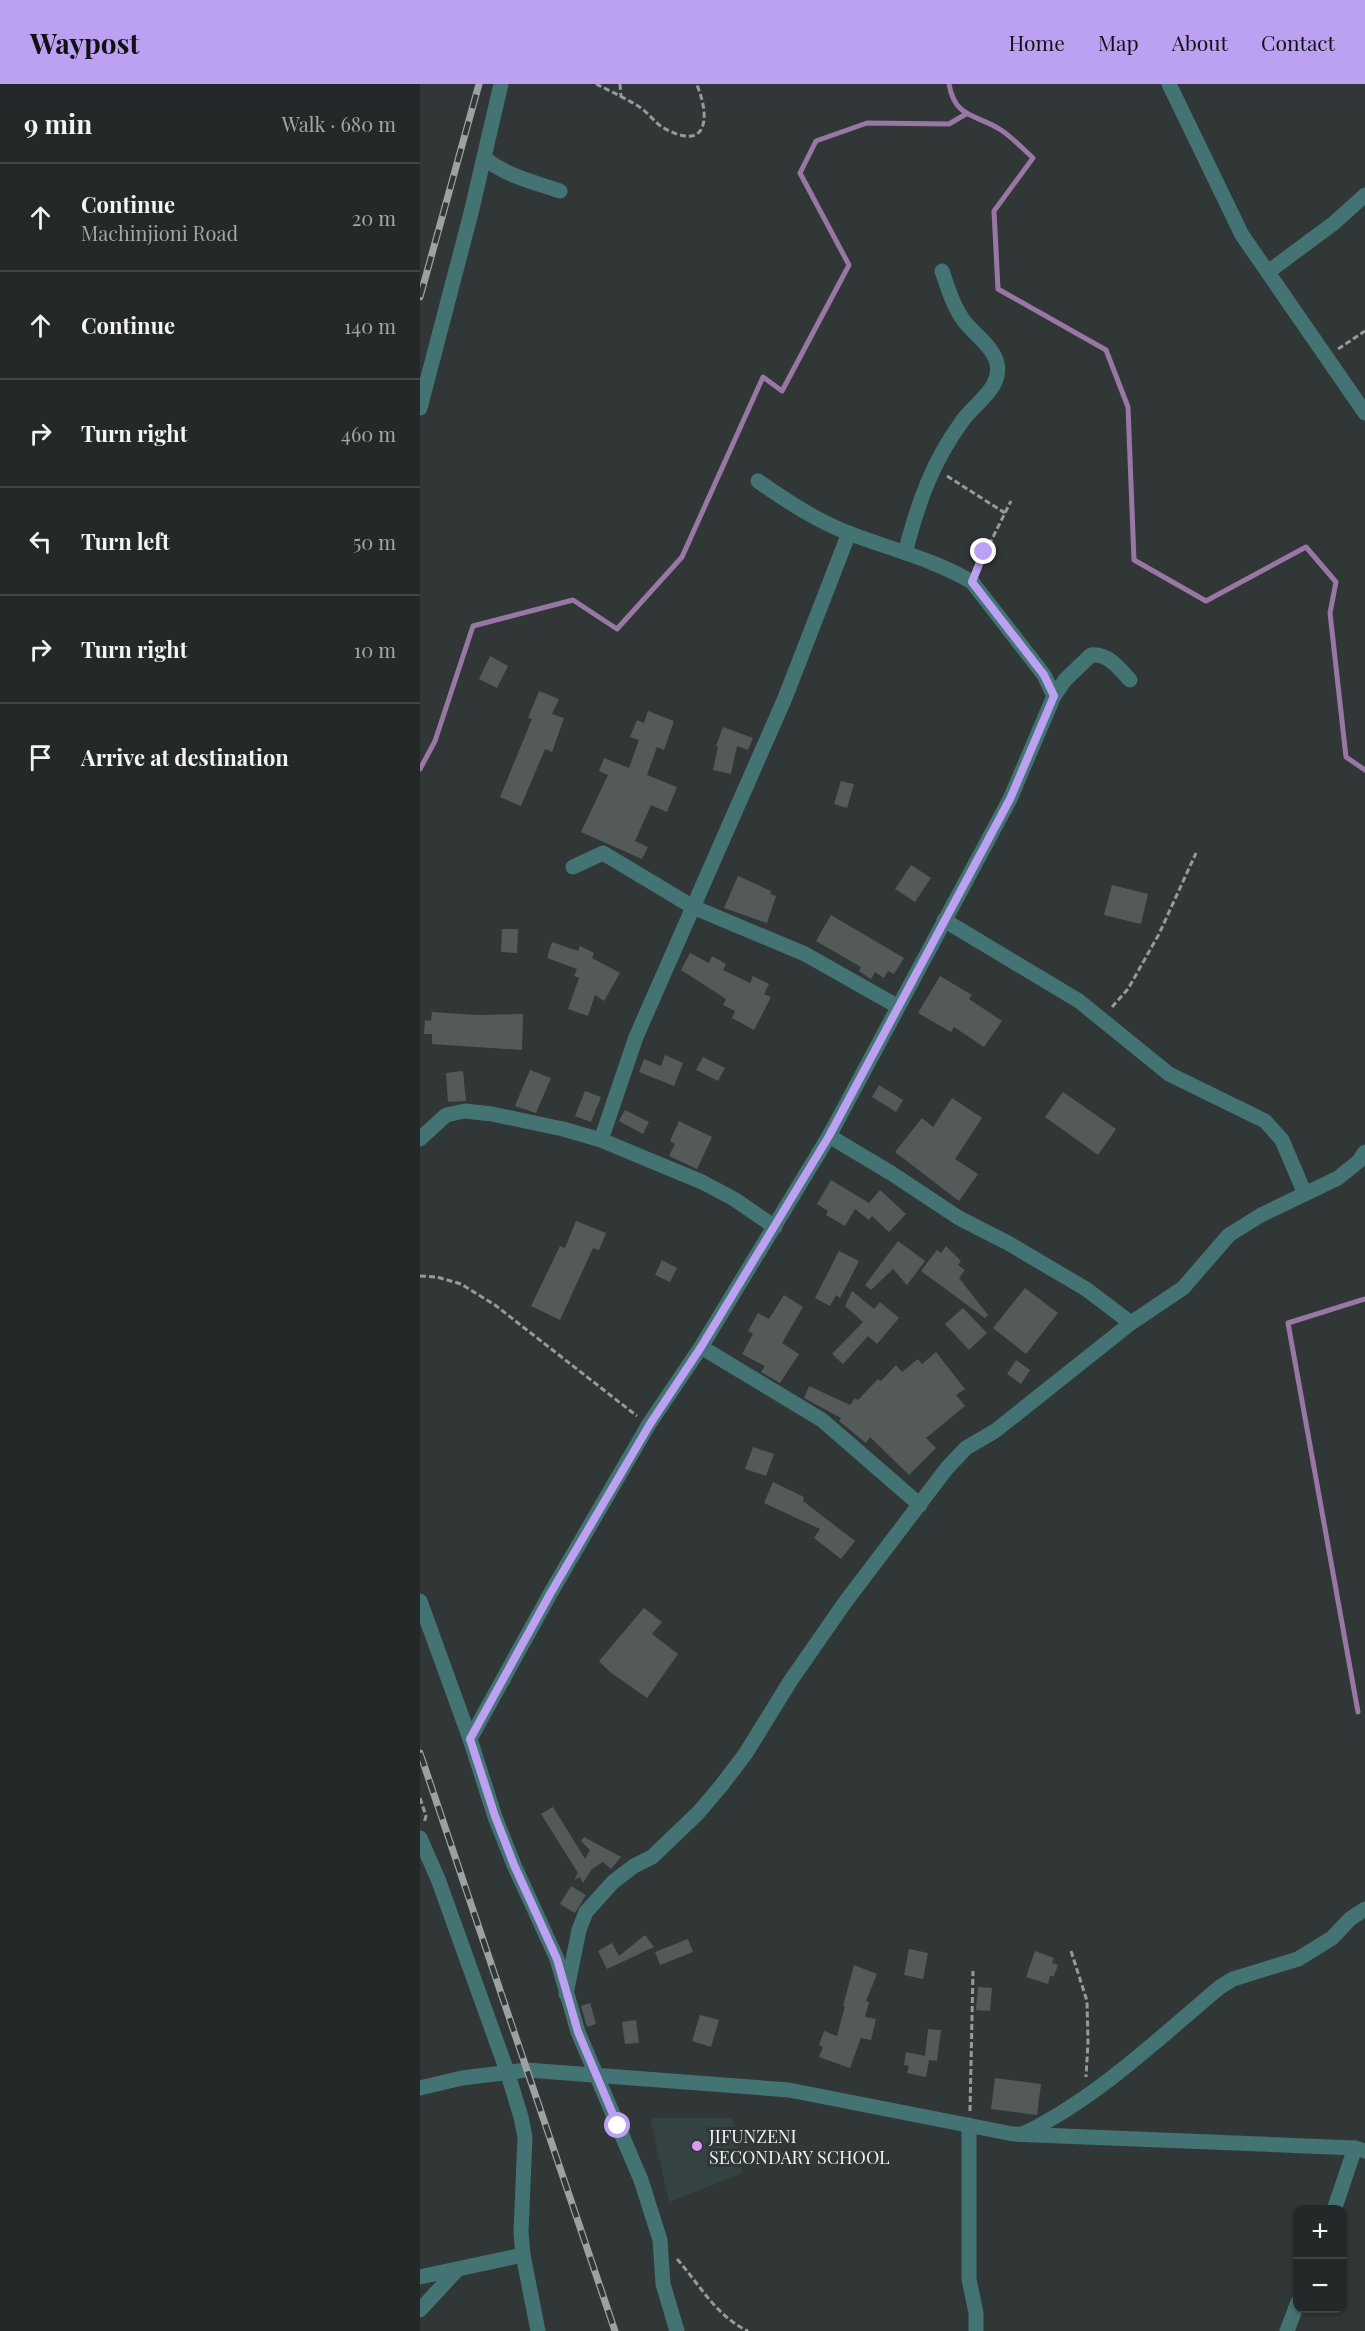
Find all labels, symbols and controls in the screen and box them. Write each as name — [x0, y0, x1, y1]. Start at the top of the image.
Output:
text: Waypost — [30, 24, 139, 61]
text: Home — [1009, 28, 1065, 56]
text: Map — [1098, 28, 1139, 56]
text: About — [1172, 28, 1228, 56]
text: Contact — [1261, 28, 1335, 56]
text: 9 min — [24, 106, 92, 141]
text: Walk · 680 m — [282, 110, 396, 137]
text: Continue — [81, 189, 175, 219]
icon: ahead — [24, 201, 57, 234]
text: 20 m — [352, 204, 396, 231]
text: Machinjioni Road — [81, 219, 238, 246]
icon: ahead — [24, 309, 57, 342]
text: Continue — [81, 310, 175, 340]
text: 140 m — [344, 312, 396, 339]
icon: right — [24, 417, 57, 450]
text: Turn right — [81, 418, 187, 448]
text: 460 m — [341, 420, 396, 447]
icon: left — [24, 525, 57, 558]
text: Turn left — [81, 526, 170, 556]
text: 50 m — [353, 528, 396, 555]
route end — [970, 538, 996, 564]
icon: right — [24, 633, 57, 666]
text: Turn right — [81, 634, 187, 664]
text: 10 m — [354, 636, 396, 663]
icon: arrive — [24, 741, 57, 774]
text: Arrive at destination — [81, 742, 289, 772]
route start — [604, 2112, 630, 2138]
place label: JIFUNZENI SECONDARY SCHOOL — [708, 2124, 890, 2169]
marker: JIFUNZENI SECONDARY SCHOOL — [690, 2139, 704, 2153]
map controls — [1293, 2205, 1347, 2313]
button: + — [1293, 2205, 1347, 2259]
button: − — [1293, 2259, 1347, 2313]

